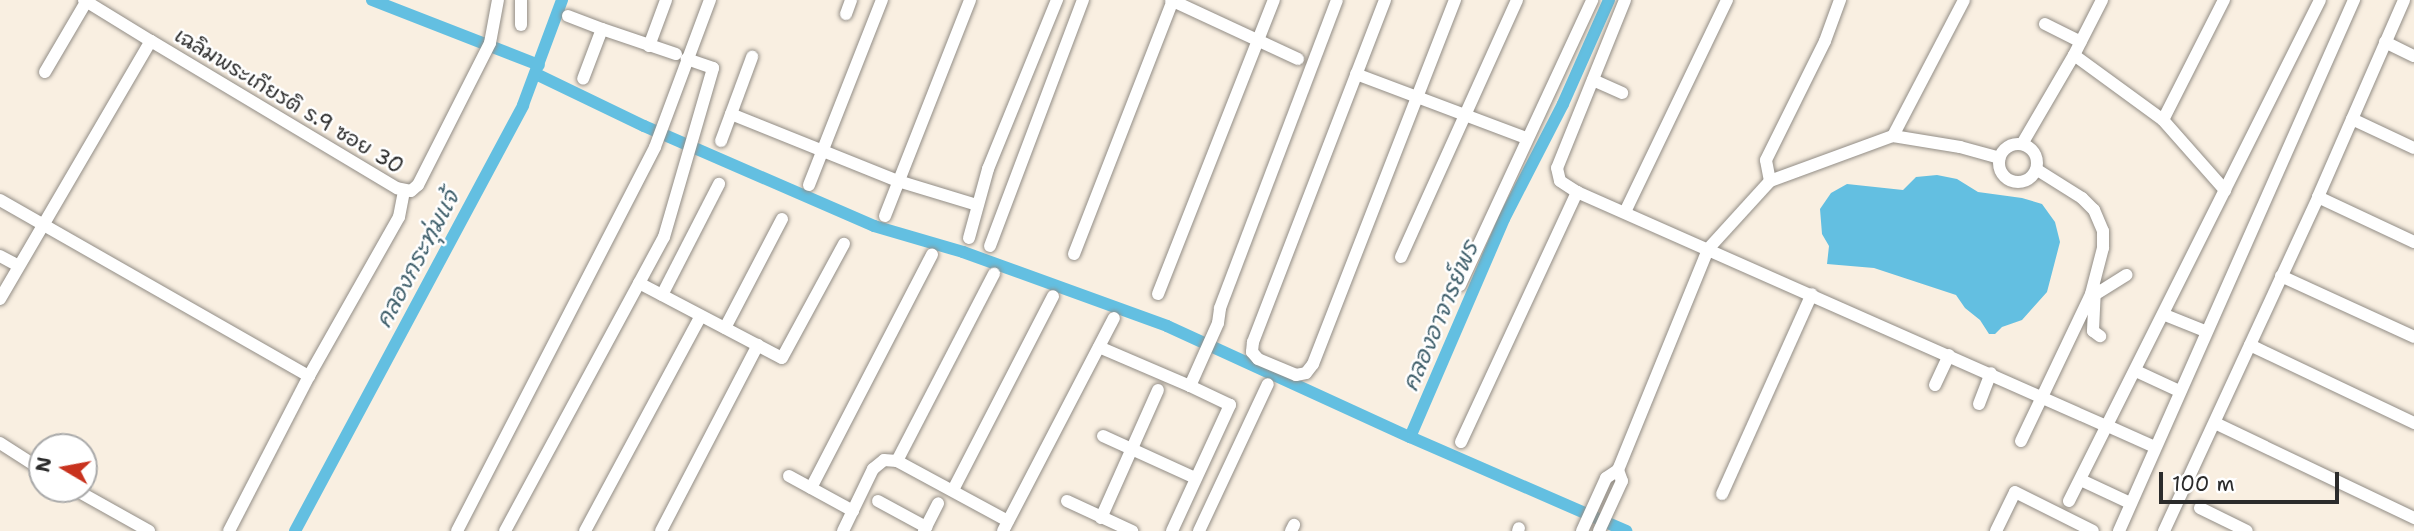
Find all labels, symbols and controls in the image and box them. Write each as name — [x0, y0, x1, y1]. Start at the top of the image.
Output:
street label: เฉลิมพระเกียรติ ร.9 ซอย 30 — [170, 23, 408, 179]
water label: คลองกระทุ่มแจ้ — [369, 186, 465, 332]
water label: คลองอาจารย์พร — [1396, 237, 1484, 395]
north arrow — [28, 433, 98, 503]
text: N — [30, 455, 57, 474]
scale bar — [2162, 458, 2342, 502]
text: 100 m — [2172, 470, 2235, 498]

